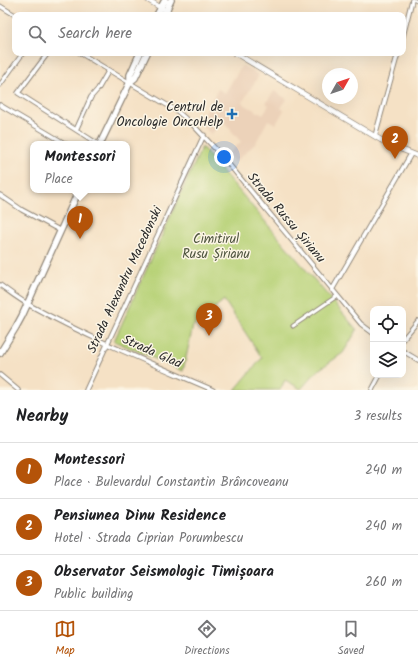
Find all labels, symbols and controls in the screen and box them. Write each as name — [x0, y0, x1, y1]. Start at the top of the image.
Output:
search box — [12, 12, 406, 56]
text: Search here — [58, 22, 132, 46]
icon: search — [26, 23, 48, 45]
north arrow — [322, 68, 358, 104]
place label: Centrul de Oncologie OncoHelp — [116, 97, 224, 133]
marker: Centrul de Oncologie OncoHelp — [226, 108, 238, 120]
pin: 2 — [382, 126, 408, 159]
popup — [30, 141, 130, 193]
text: Montessori — [45, 145, 115, 169]
your location — [214, 147, 234, 167]
street label: Strada Russu Șirianu — [242, 168, 331, 269]
text: Place — [45, 169, 73, 190]
street label: Strada Alexandru Macedonski — [82, 202, 169, 357]
pin: 1 — [67, 206, 93, 239]
park label: Cimitirul Rusu Șirianu — [182, 229, 251, 265]
pin: 3 — [196, 303, 222, 336]
map controls — [370, 306, 406, 378]
button: locate — [370, 306, 406, 342]
street label: Strada Glad — [119, 329, 186, 375]
button: layers — [370, 342, 406, 378]
text: Nearby — [16, 403, 68, 430]
text: 3 results — [354, 406, 402, 427]
text: Montessori — [54, 448, 125, 472]
text: 1 — [27, 460, 31, 481]
text: 240 m — [365, 460, 402, 481]
text: Place · Bulevardul Constantin Brâncoveanu — [54, 472, 288, 493]
text: Pensiunea Dinu Residence — [54, 504, 226, 528]
text: 2 — [25, 516, 33, 537]
text: 240 m — [365, 516, 402, 537]
text: Hotel · Strada Ciprian Porumbescu — [54, 528, 243, 549]
text: Observator Seismologic Timișoara — [54, 560, 274, 584]
text: 3 — [25, 572, 33, 593]
text: 260 m — [365, 572, 402, 593]
text: Public building — [54, 584, 133, 605]
tab: Map — [54, 618, 76, 660]
tab: Directions — [184, 618, 230, 660]
tab: Saved — [338, 618, 364, 660]

